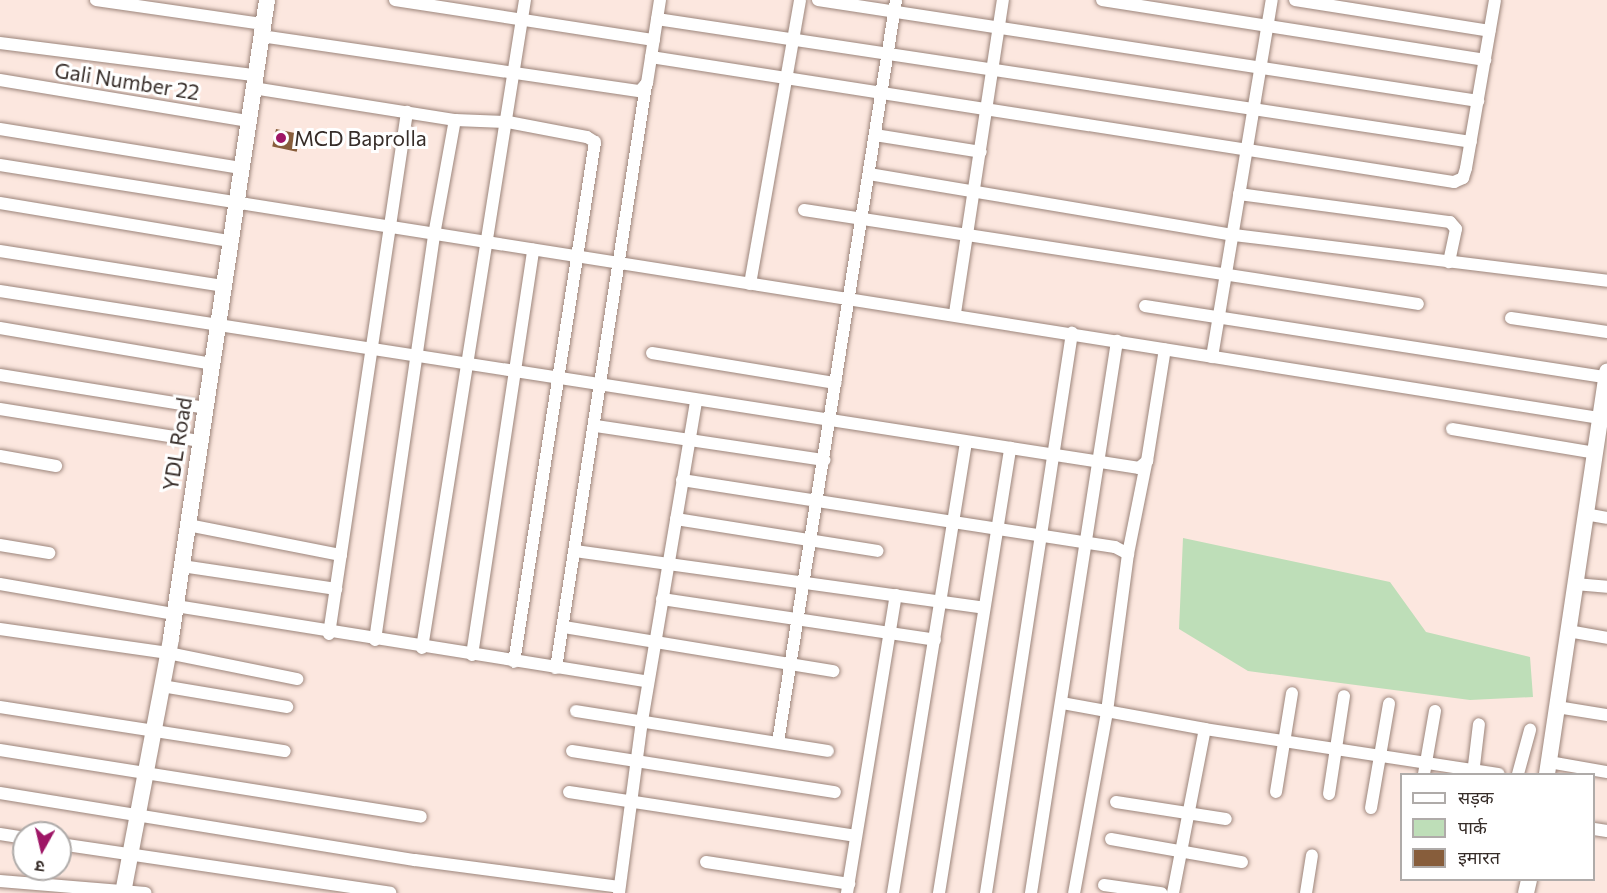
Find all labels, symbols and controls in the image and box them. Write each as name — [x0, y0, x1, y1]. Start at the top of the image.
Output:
street label: Gali Number 22 — [53, 57, 201, 105]
place label: MCD Baprolla — [294, 125, 427, 151]
marker: MCD Baprolla — [272, 129, 290, 147]
street label: YDL Road — [157, 395, 197, 493]
legend — [1400, 773, 1595, 881]
text: सड़क — [1458, 786, 1494, 808]
text: पार्क — [1458, 816, 1487, 838]
north arrow — [12, 821, 72, 881]
text: इमारत — [1458, 846, 1500, 868]
text: उ — [34, 857, 46, 877]

